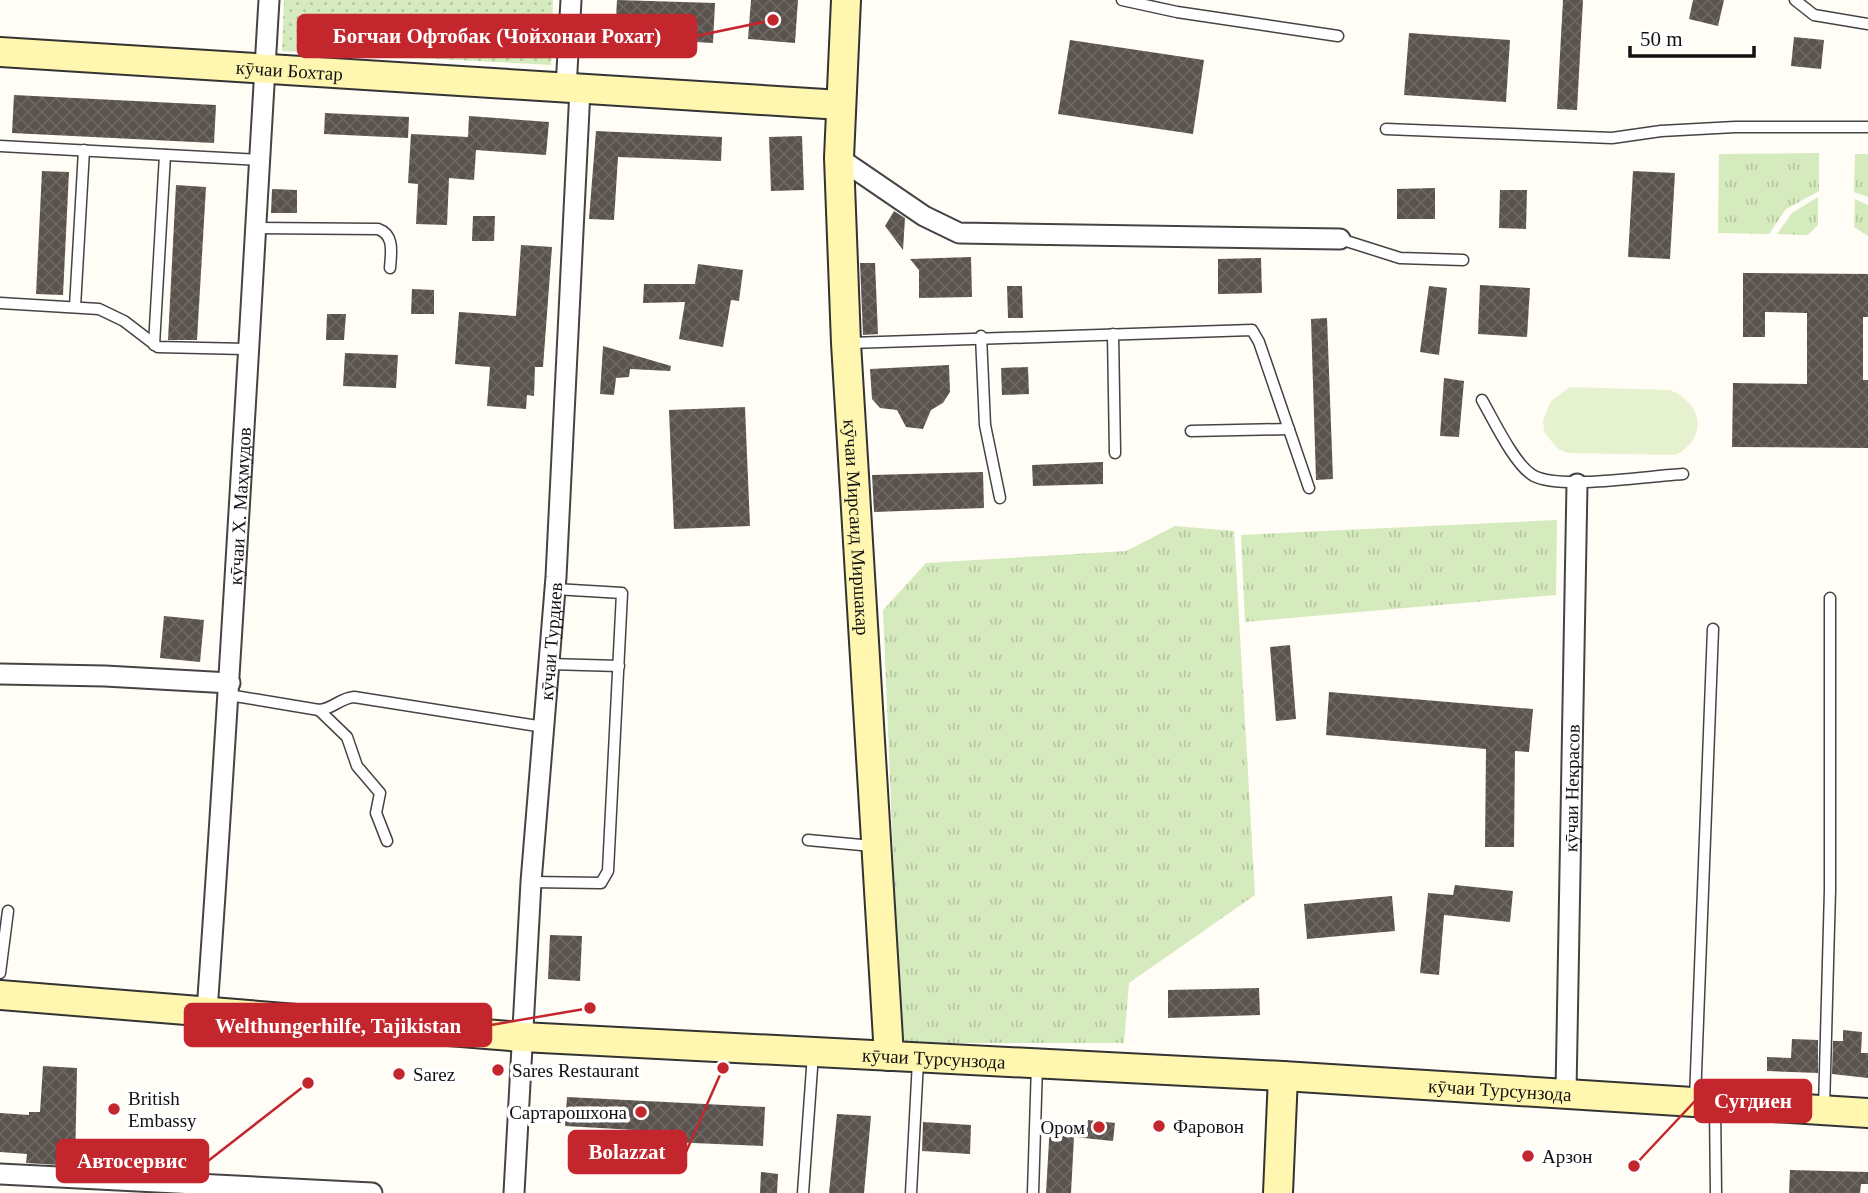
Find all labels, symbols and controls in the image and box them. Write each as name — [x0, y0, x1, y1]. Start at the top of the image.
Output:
scale bar — [1630, 14, 1754, 58]
callout: Богчаи Офтобак (Чойхонаи Рохат) — [298, 15, 696, 57]
text: Богчаи Офтобак (Чойхонаи Рохат) — [333, 24, 661, 48]
text: 50 m — [1640, 27, 1683, 51]
street label: кӯчаи Бохтар — [235, 56, 344, 84]
street label: кӯчаи Мирсаид Миршакар — [840, 419, 874, 636]
street label: кӯчаи Х. Маҳмудов — [224, 426, 255, 586]
street label: кӯчаи Турдиев — [535, 581, 566, 701]
street label: кӯчаи Некрасов — [1560, 724, 1583, 852]
callout: Welthungerhilfe, Tajikistan — [185, 1004, 491, 1046]
text: Welthungerhilfe, Tajikistan — [215, 1014, 461, 1038]
street label: кӯчаи Турсунзода — [862, 1044, 1007, 1072]
place label: Sares Restaurant — [512, 1060, 640, 1081]
marker: Sares Restaurant — [490, 1062, 506, 1078]
place label: Sarez — [413, 1064, 455, 1085]
marker: Sarez — [391, 1066, 407, 1082]
street label: кӯчаи Турсунзода — [1428, 1075, 1573, 1105]
callout: Сугдиен — [1695, 1080, 1811, 1122]
place label: British Embassy — [128, 1088, 197, 1131]
text: Сугдиен — [1714, 1089, 1792, 1113]
marker: British Embassy — [106, 1101, 122, 1117]
place label: Сартарошхона — [509, 1102, 628, 1123]
marker: Сартарошхона — [633, 1104, 649, 1120]
place label: Фаровон — [1173, 1116, 1244, 1137]
place label: Ором — [1041, 1117, 1085, 1138]
marker: Фаровон — [1151, 1118, 1167, 1134]
marker: Ором — [1091, 1119, 1107, 1135]
callout: Bolazzat — [569, 1131, 686, 1173]
callout: Автосервис — [57, 1140, 208, 1182]
text: Bolazzat — [589, 1140, 665, 1164]
place label: Арзон — [1542, 1146, 1593, 1167]
marker: Арзон — [1520, 1148, 1536, 1164]
text: Автосервис — [77, 1149, 187, 1173]

